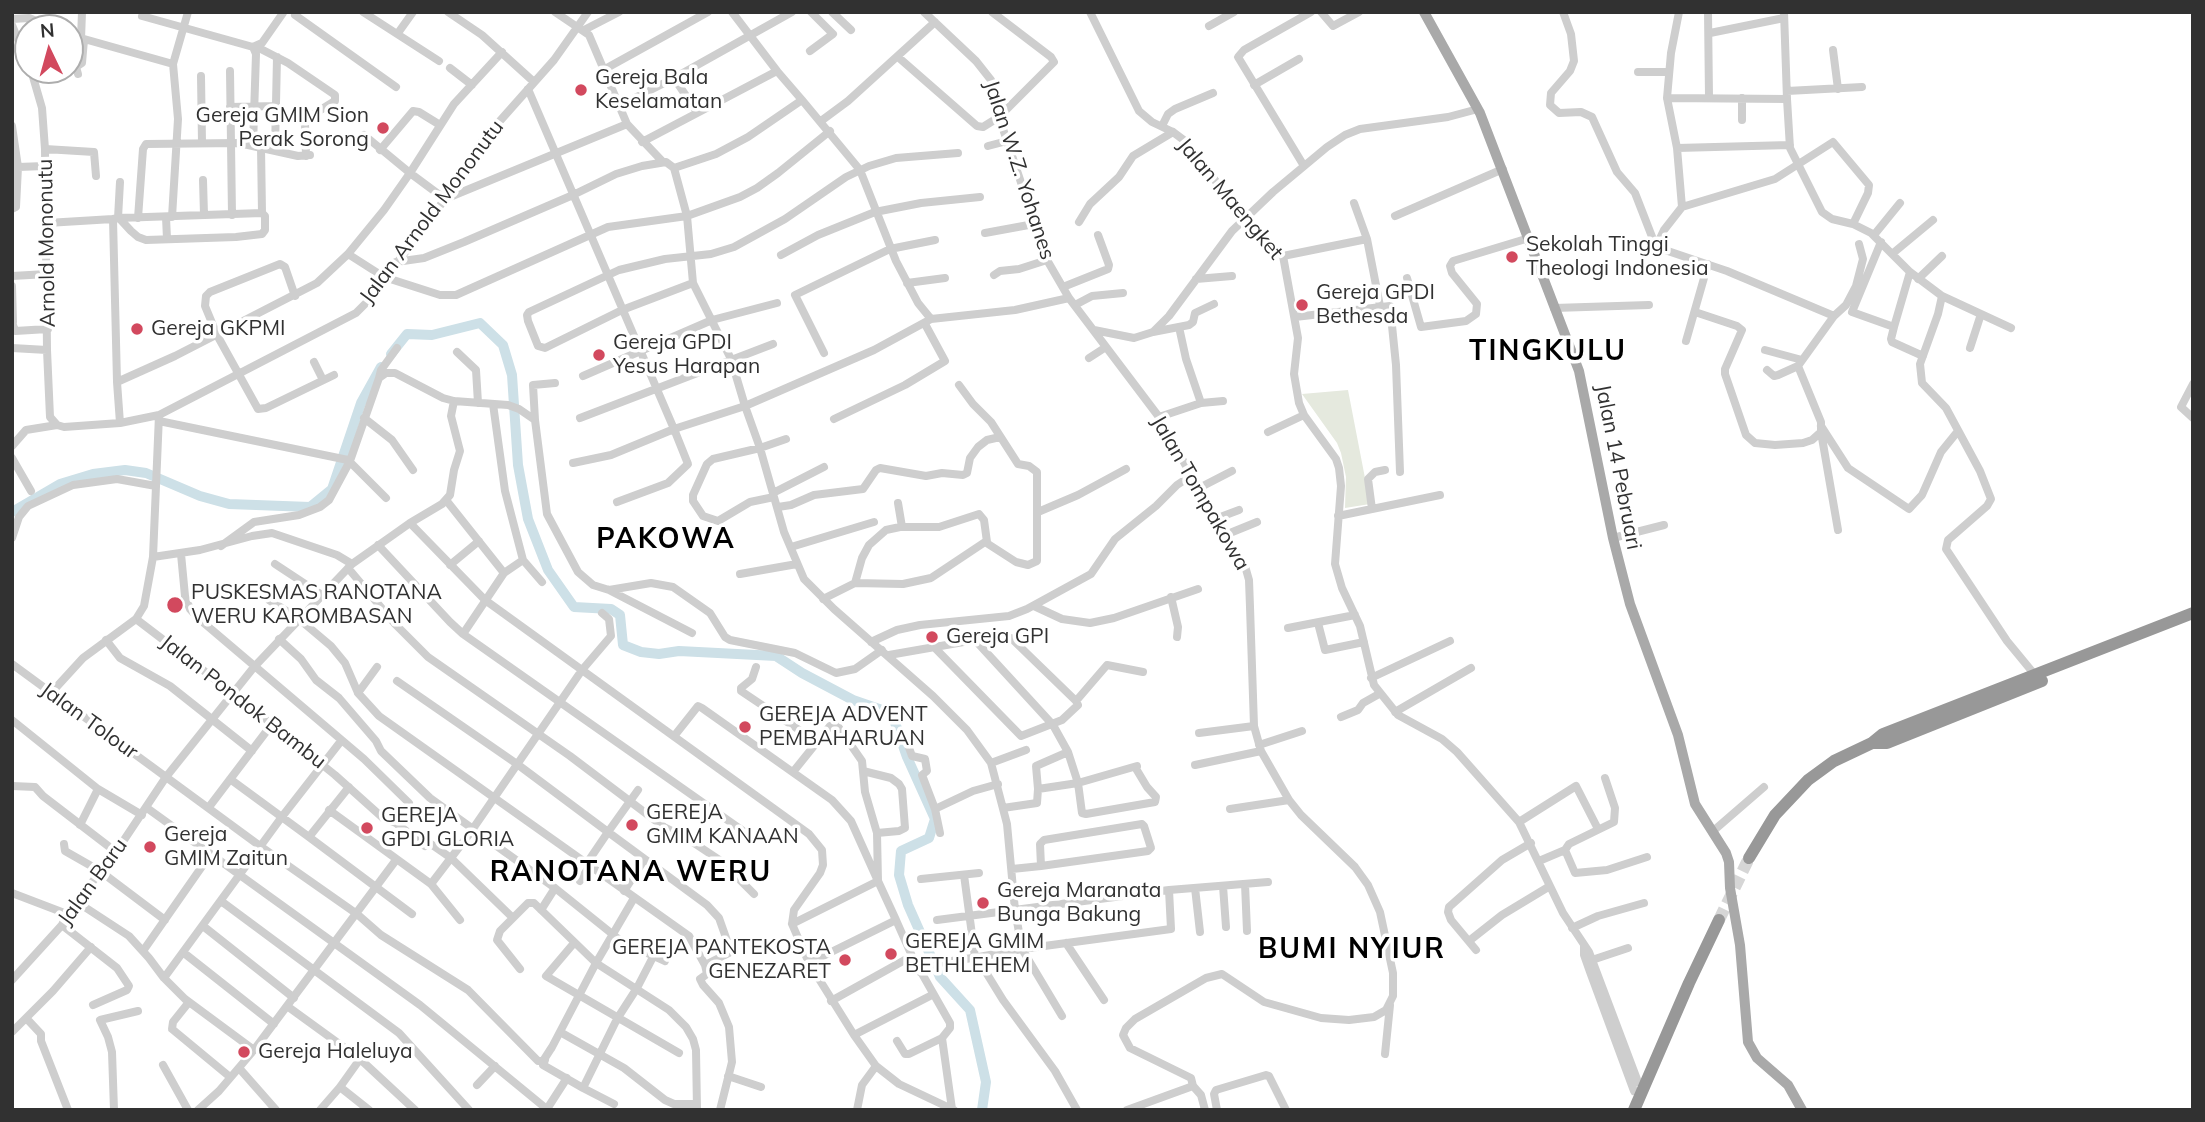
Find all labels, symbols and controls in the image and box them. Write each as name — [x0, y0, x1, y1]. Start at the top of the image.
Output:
north arrow — [14, 14, 84, 84]
text: N — [39, 17, 56, 43]
place label: Gereja Bala Keselamatan — [595, 65, 722, 115]
street label: Jalan W.Z. Yohanes — [978, 77, 1060, 263]
marker: Gereja Bala Keselamatan — [573, 82, 589, 98]
place label: Gereja GMIM Sion Perak Sorong — [196, 103, 369, 153]
street label: Jalan Arnold Mononutu — [355, 115, 509, 309]
marker: Gereja GMIM Sion Perak Sorong — [375, 120, 391, 136]
street label: Jalan Maengket — [1172, 133, 1288, 265]
street label: Arnold Mononutu — [33, 158, 61, 328]
place label: Sekolah Tinggi Theologi Indonesia — [1526, 232, 1709, 282]
marker: Sekolah Tinggi Theologi Indonesia — [1504, 249, 1520, 265]
place label: Gereja GPDI Bethesda — [1316, 280, 1435, 330]
marker: Gereja GPDI Bethesda — [1294, 297, 1310, 313]
place label: Gereja GKPMI — [151, 316, 286, 342]
marker: Gereja GKPMI — [129, 321, 145, 337]
place label: Gereja GPDI Yesus Harapan — [613, 330, 760, 380]
district label: TINGKULU — [1470, 335, 1626, 369]
marker: Gereja GPDI Yesus Harapan — [591, 347, 607, 363]
street label: Jalan 14 Pebruari — [1590, 382, 1646, 552]
street label: Jalan Tompakowa — [1145, 411, 1255, 575]
district label: PAKOWA — [597, 523, 735, 557]
place label: PUSKESMAS RANOTANA WERU KAROMBASAN — [191, 580, 442, 630]
marker: PUSKESMAS RANOTANA WERU KAROMBASAN — [165, 595, 185, 615]
place label: Gereja GPI — [946, 624, 1049, 650]
street label: Jalan Pondok Bambu — [155, 629, 331, 775]
marker: Gereja GPI — [924, 629, 940, 645]
street label: Jalan Tolour — [35, 677, 143, 765]
place label: GEREJA ADVENT PEMBAHARUAN — [759, 702, 928, 752]
marker: GEREJA ADVENT PEMBAHARUAN — [737, 719, 753, 735]
place label: GEREJA GMIM KANAAN — [646, 800, 799, 850]
place label: GEREJA GPDI GLORIA — [381, 803, 514, 853]
marker: GEREJA GMIM KANAAN — [624, 817, 640, 833]
marker: GEREJA GPDI GLORIA — [359, 820, 375, 836]
place label: Gereja GMIM Zaitun — [164, 822, 288, 872]
street label: Jalan Baru — [53, 834, 133, 930]
marker: Gereja GMIM Zaitun — [142, 839, 158, 855]
district label: RANOTANA WERU — [491, 856, 771, 890]
place label: Gereja Maranata Bunga Bakung — [997, 878, 1161, 928]
marker: Gereja Maranata Bunga Bakung — [975, 895, 991, 911]
place label: GEREJA GMIM BETHLEHEM — [905, 929, 1044, 979]
district label: BUMI NYIUR — [1259, 933, 1445, 967]
place label: GEREJA PANTEKOSTA GENEZARET — [612, 935, 831, 985]
marker: GEREJA GMIM BETHLEHEM — [883, 946, 899, 962]
marker: GEREJA PANTEKOSTA GENEZARET — [837, 952, 853, 968]
place label: Gereja Haleluya — [258, 1039, 413, 1065]
marker: Gereja Haleluya — [236, 1044, 252, 1060]

